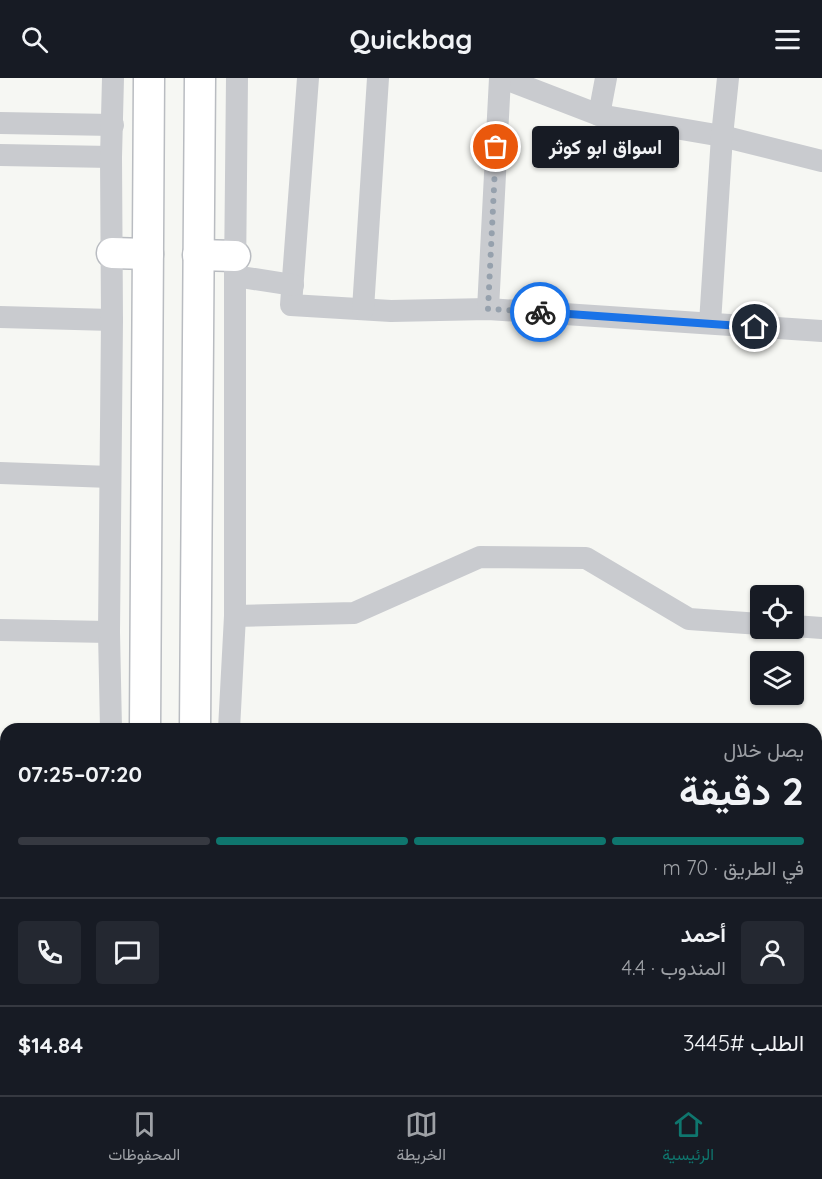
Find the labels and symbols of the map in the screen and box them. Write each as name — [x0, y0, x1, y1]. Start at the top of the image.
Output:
pin — [470, 121, 521, 172]
callout: اسواق ابو كوثر — [532, 126, 679, 168]
courier — [510, 282, 570, 342]
pin — [729, 301, 780, 352]

